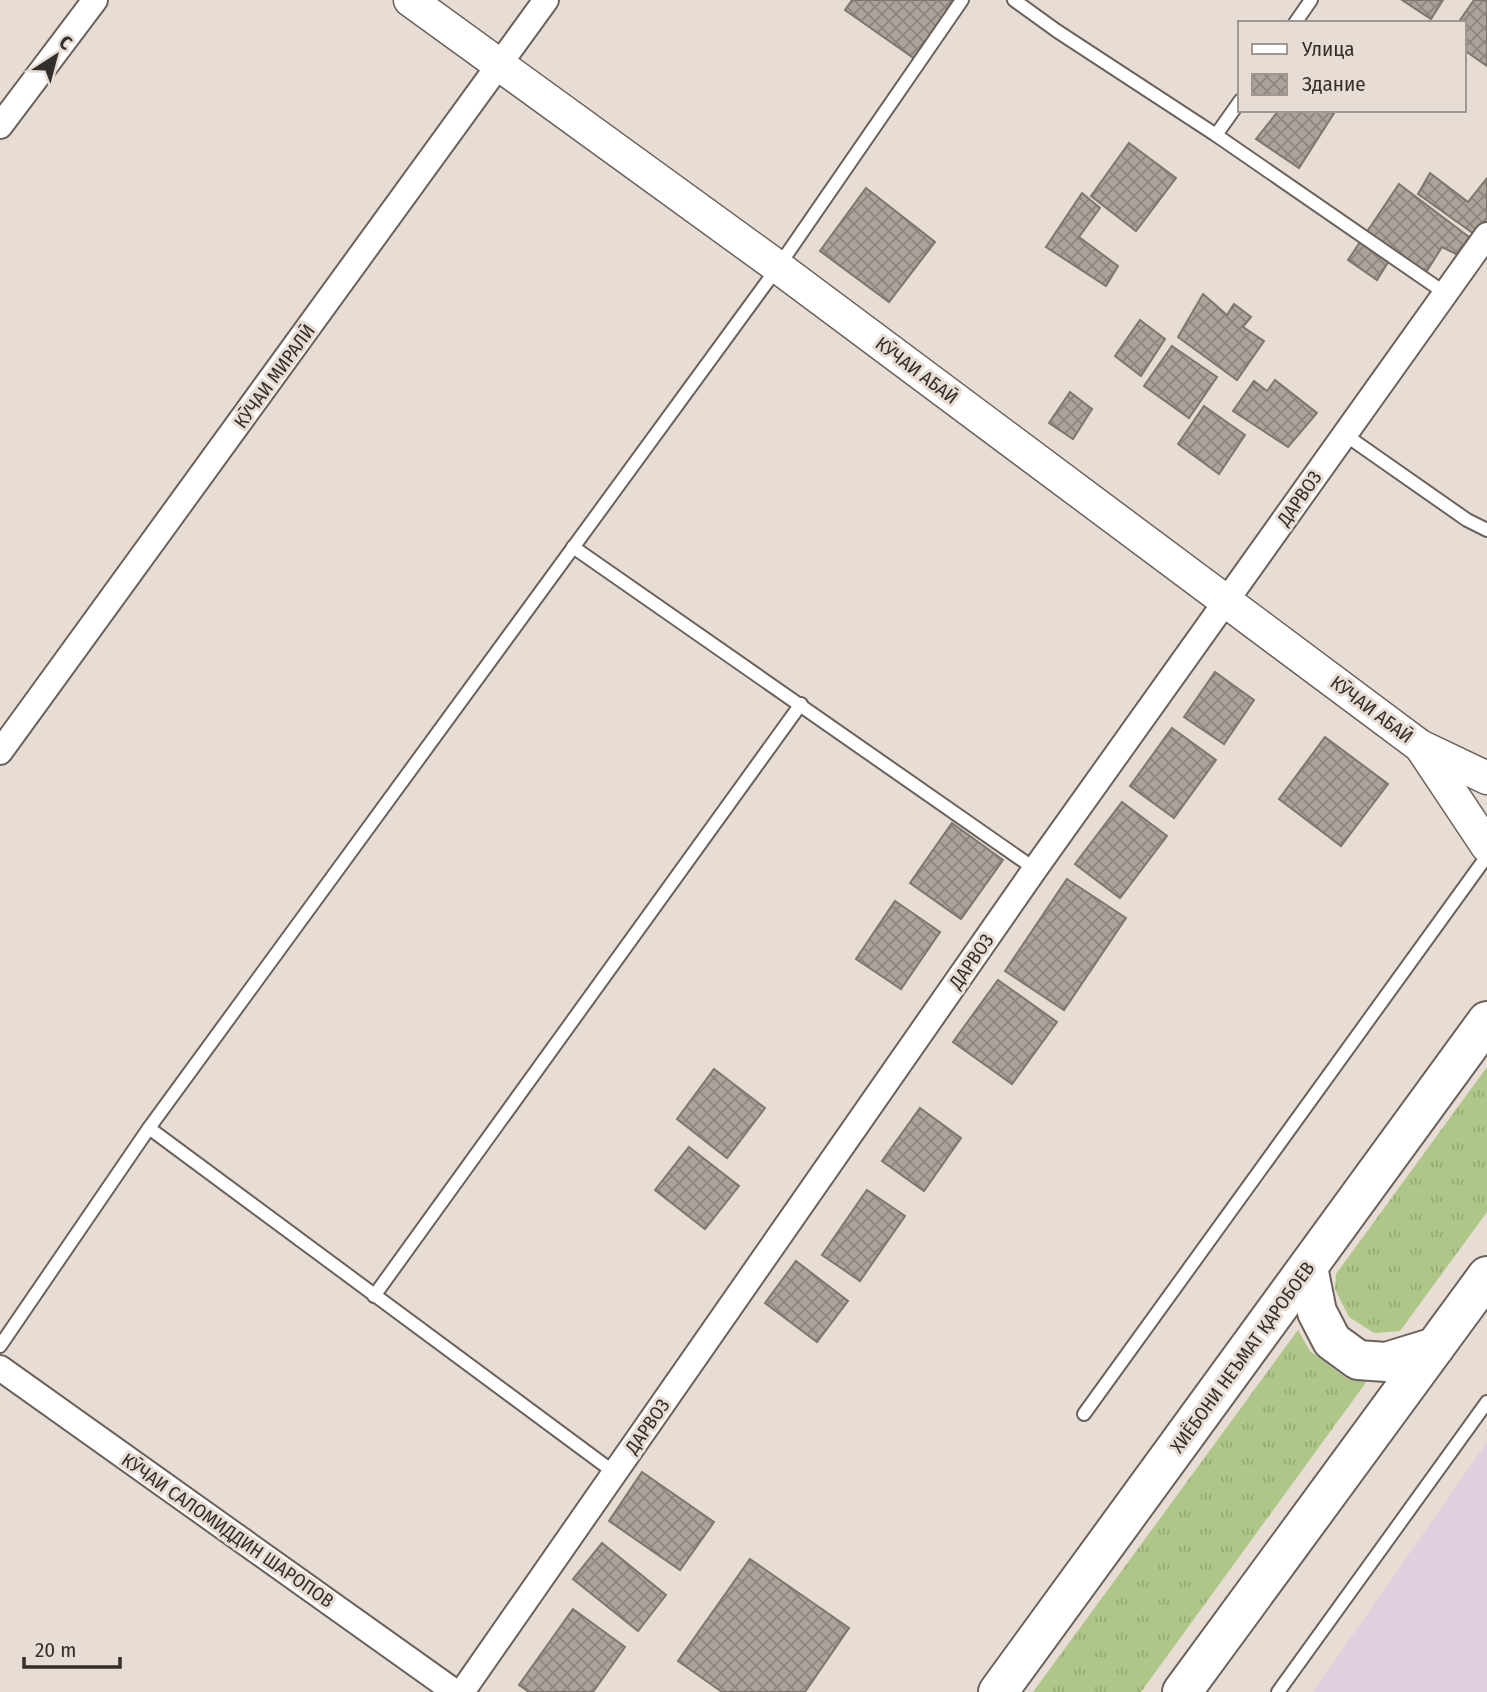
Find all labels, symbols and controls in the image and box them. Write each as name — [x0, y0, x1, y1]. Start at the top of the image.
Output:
north arrow — [21, 21, 91, 91]
legend — [1238, 21, 1466, 112]
text: С — [55, 30, 77, 55]
text: Улица — [1301, 36, 1355, 62]
text: Здание — [1302, 71, 1366, 97]
street label: КӮЧАИ МИРАЛӢ — [229, 320, 320, 433]
street label: КӮЧАИ АБАӢ — [871, 332, 962, 409]
street label: ДАРВОЗ — [1272, 467, 1326, 531]
street label: КӮЧАИ АБАӢ — [1326, 671, 1417, 748]
street label: ДАРВОЗ — [944, 930, 998, 994]
street label: ХИЁБОНИ НЕЪМАТ ҚАРОБОЕВ — [1165, 1257, 1319, 1457]
street label: ДАРВОЗ — [620, 1395, 674, 1459]
street label: КӮЧАИ САЛОМИДДИН ШАРОПОВ — [117, 1448, 338, 1613]
scale bar — [24, 1626, 121, 1670]
text: 20 m — [35, 1637, 76, 1663]

